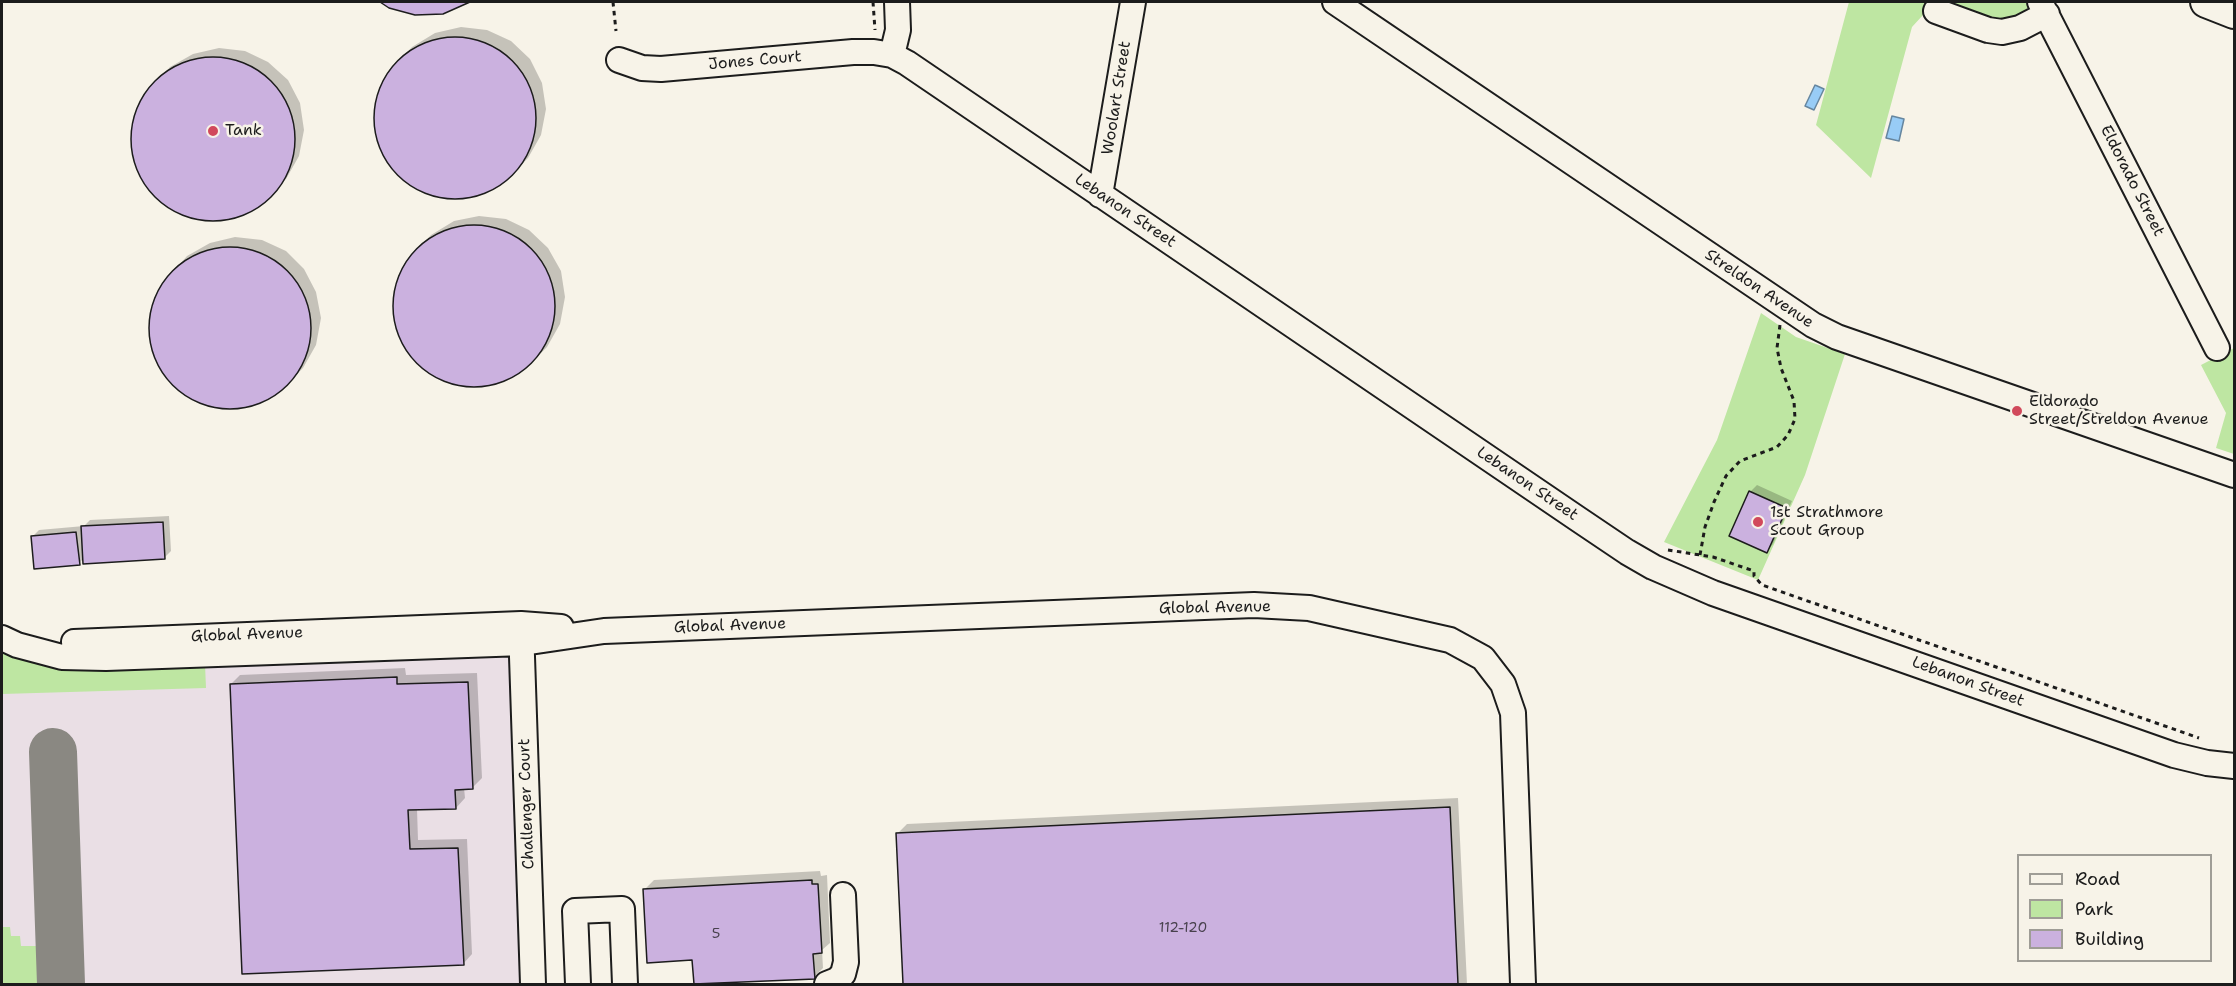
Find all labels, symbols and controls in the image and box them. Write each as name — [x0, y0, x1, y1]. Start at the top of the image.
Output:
street label: Woolart Street — [1099, 40, 1135, 156]
street label: Jones Court — [708, 47, 802, 75]
place label: Tank — [225, 121, 262, 141]
street label: Eldorado Street — [2096, 122, 2168, 240]
marker: Tank — [206, 124, 220, 138]
street label: Lebanon Street — [1071, 170, 1179, 252]
street label: Streldon Avenue — [1701, 246, 1817, 332]
place label: Eldorado Street/Streldon Avenue — [2029, 392, 2209, 430]
marker: Eldorado Street/Streldon Avenue — [2010, 404, 2024, 418]
street label: Lebanon Street — [1473, 443, 1581, 525]
place label: 1st Strathmore Scout Group — [1770, 503, 1883, 541]
marker: 1st Strathmore Scout Group — [1751, 515, 1765, 529]
street label: Global Avenue — [1159, 597, 1271, 619]
street label: Global Avenue — [674, 614, 786, 638]
street label: Global Avenue — [191, 623, 303, 647]
street label: Lebanon Street — [1909, 653, 2027, 711]
street label: Challenger Court — [515, 738, 539, 870]
legend — [2017, 854, 2212, 962]
text: Road — [2075, 867, 2120, 891]
text: Park — [2075, 897, 2114, 921]
house number: 112-120 — [1159, 920, 1207, 936]
house number: 5 — [712, 926, 720, 942]
text: Building — [2075, 927, 2144, 951]

